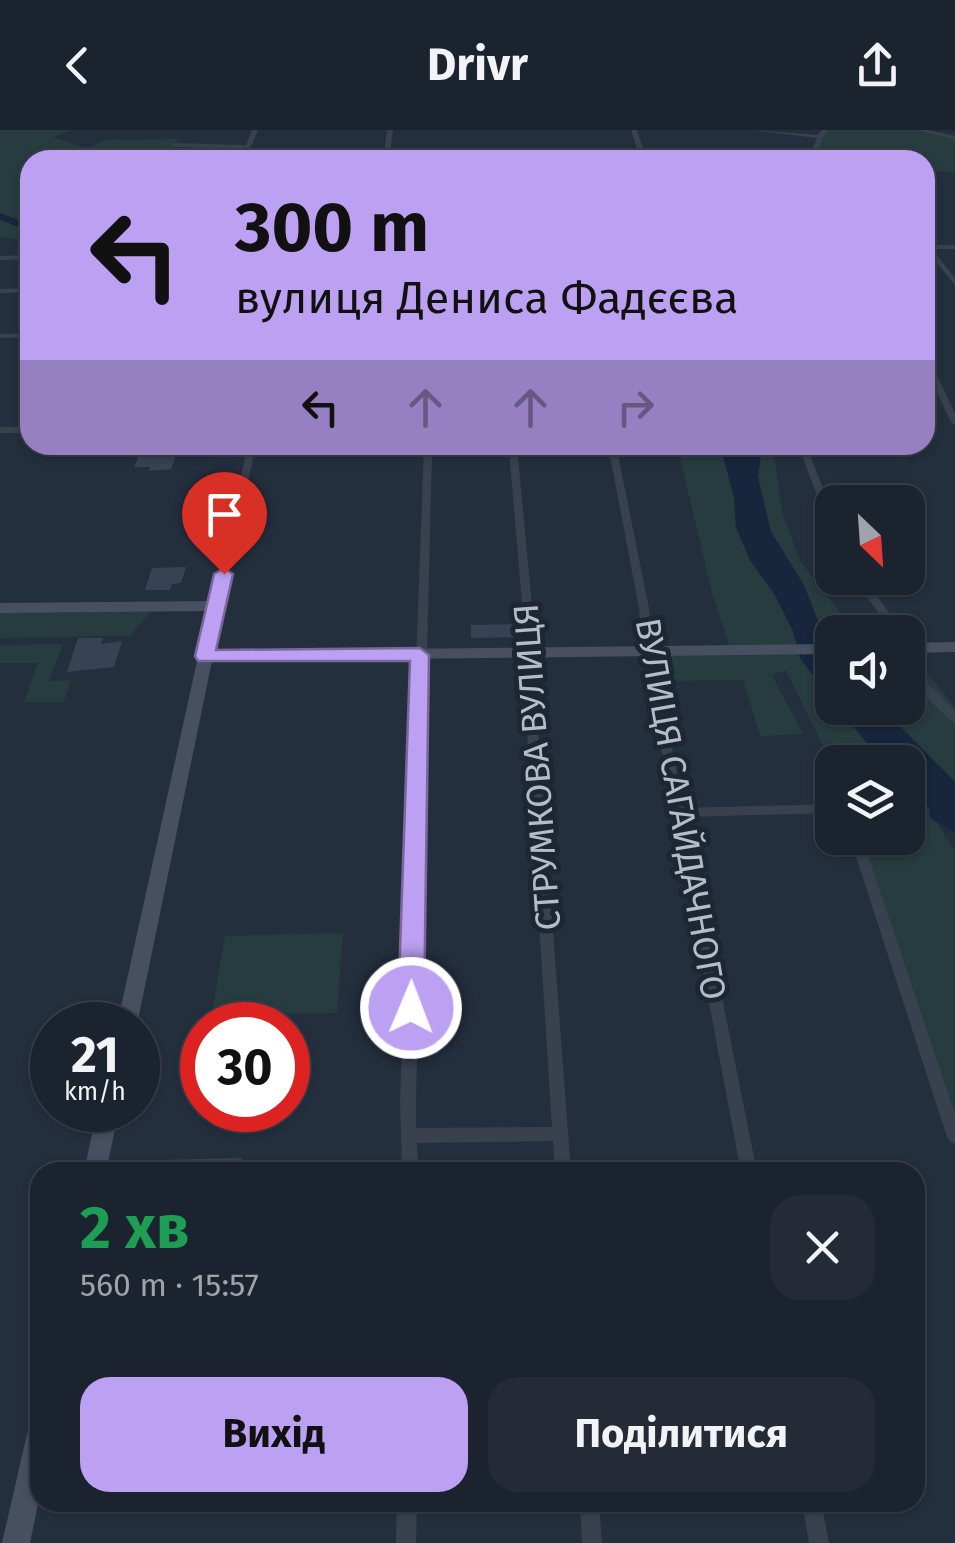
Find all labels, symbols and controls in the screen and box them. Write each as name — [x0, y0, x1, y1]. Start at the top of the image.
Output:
icon: back — [50, 38, 105, 93]
text: Drivr — [427, 38, 528, 92]
icon: share — [850, 38, 905, 93]
text: 300 m — [235, 186, 429, 270]
icon: left — [70, 190, 200, 320]
text: вулиця Дениса Фадєєва — [235, 271, 738, 325]
icon: left — [293, 380, 348, 435]
icon: ahead — [398, 380, 453, 435]
icon: ahead — [503, 380, 558, 435]
icon: right — [608, 380, 663, 435]
pin — [182, 472, 267, 575]
north arrow — [815, 485, 925, 595]
map controls — [815, 485, 925, 855]
icon: arrive — [197, 487, 252, 542]
street label: СТРУМКОВА ВУЛИЦЯ — [505, 602, 569, 932]
street label: ВУЛИЦЯ САГАЙДАЧНОГО — [627, 615, 735, 1003]
button: sound — [815, 615, 925, 725]
button: layers — [815, 745, 925, 855]
position arrow — [359, 956, 463, 1060]
speed limit sign: 30 — [180, 1002, 310, 1132]
text: 21 — [71, 1025, 119, 1085]
text: km/h — [64, 1077, 126, 1107]
text: 2 хв — [80, 1192, 189, 1264]
button: close — [770, 1195, 875, 1300]
text: 560 m · 15:57 — [80, 1266, 259, 1304]
button: Вихід — [80, 1377, 468, 1492]
button: Поділитися — [488, 1377, 875, 1492]

